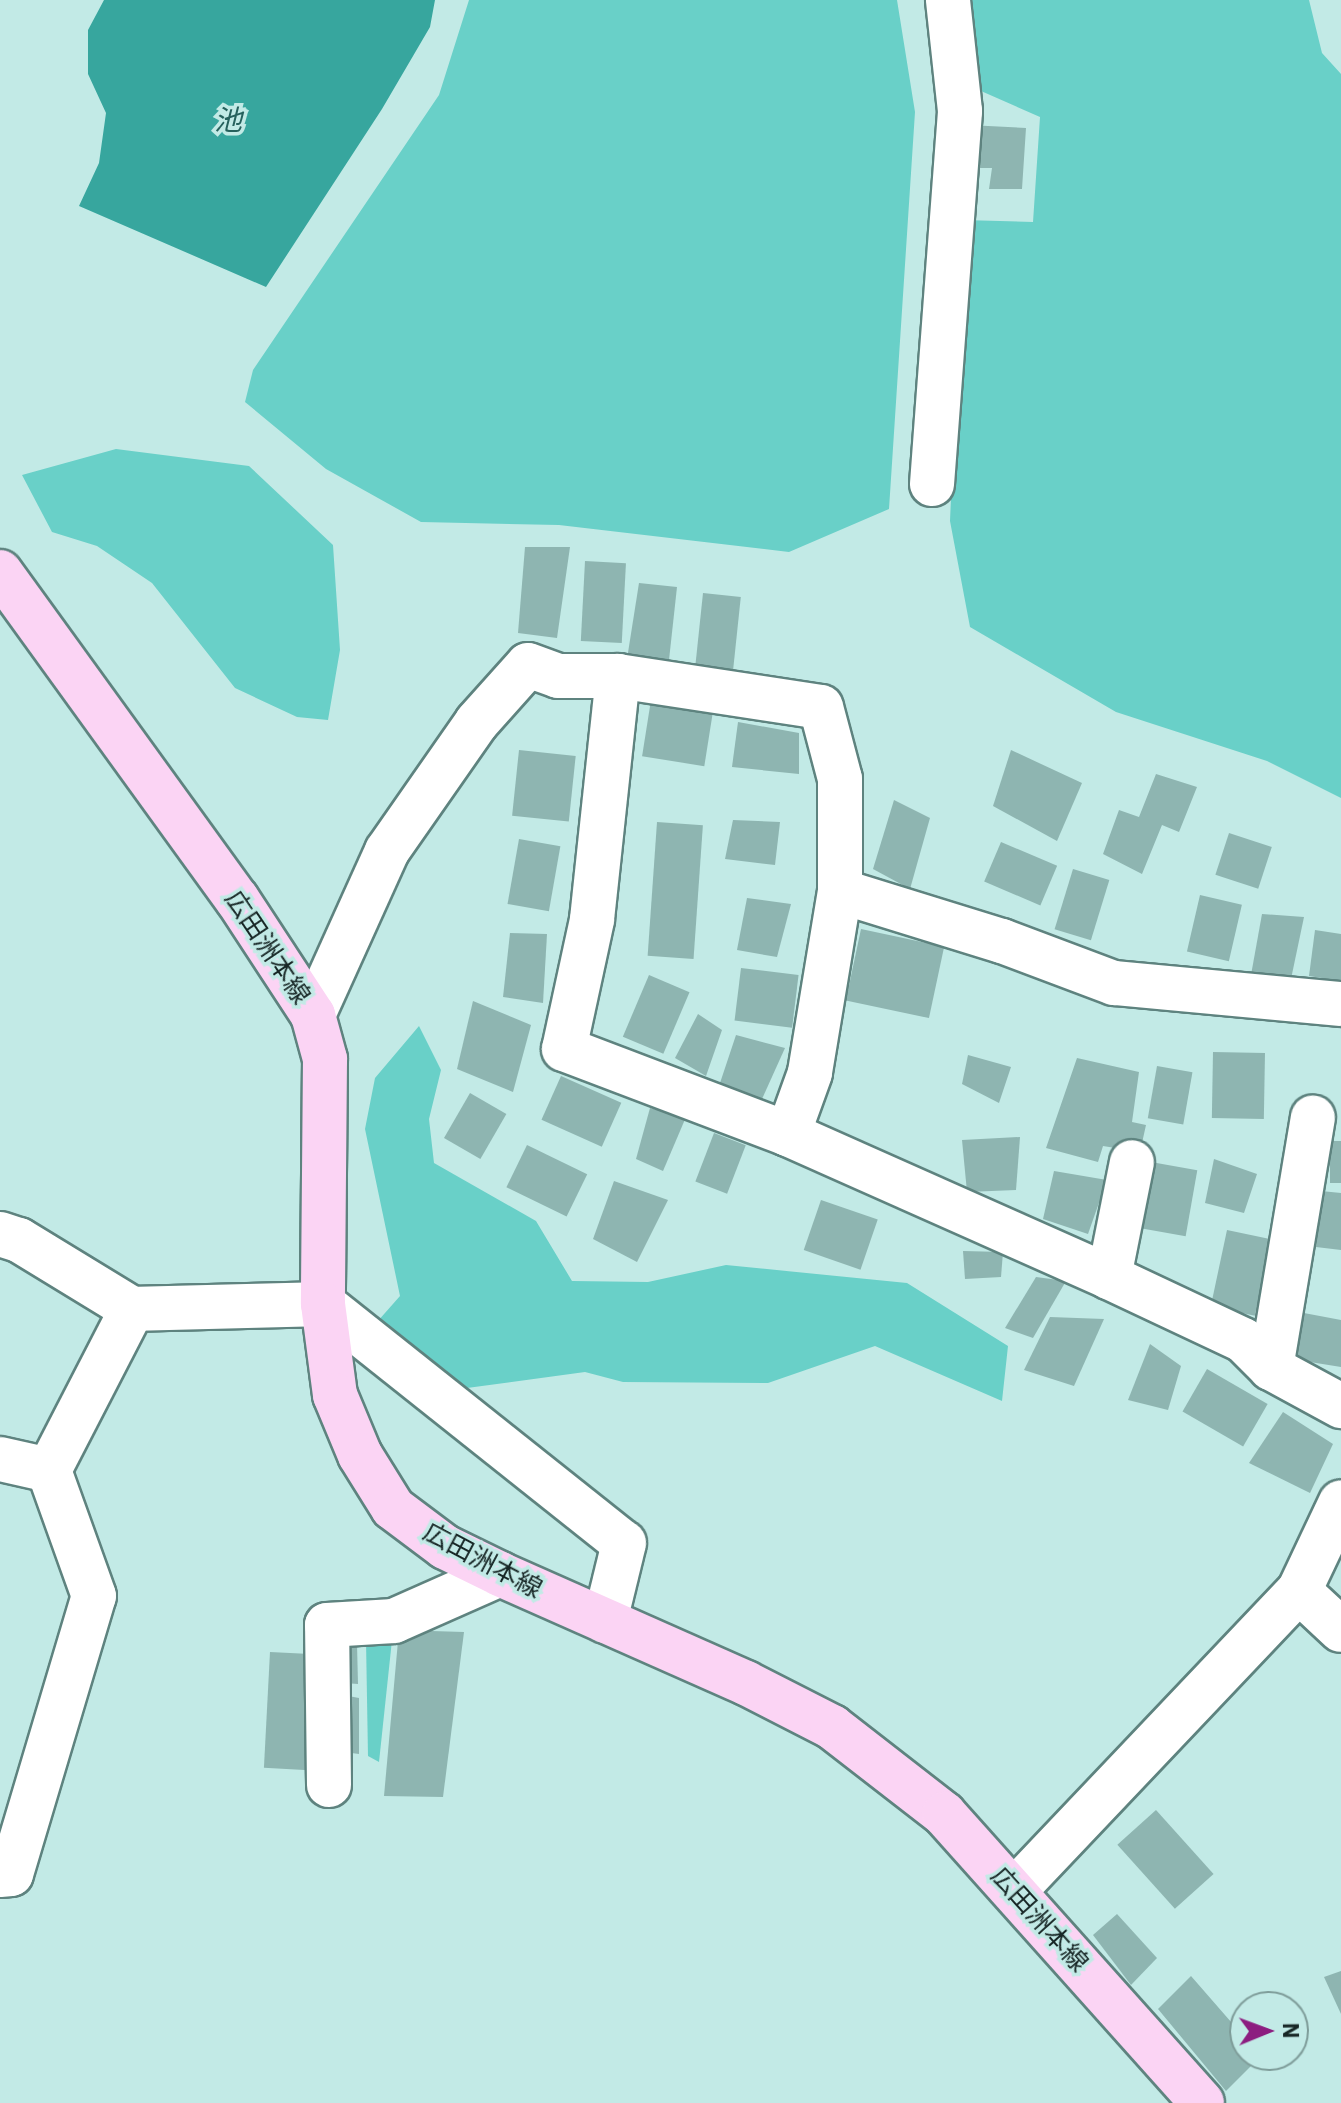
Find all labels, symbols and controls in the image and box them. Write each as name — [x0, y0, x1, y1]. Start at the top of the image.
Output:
water label: 池 — [214, 103, 242, 137]
street label: 広田洲本線 — [219, 884, 317, 1010]
street label: 広田洲本線 — [418, 1516, 548, 1604]
street label: 広田洲本線 — [985, 1860, 1095, 1978]
north arrow — [1229, 1991, 1309, 2071]
text: N — [1277, 2022, 1306, 2039]

